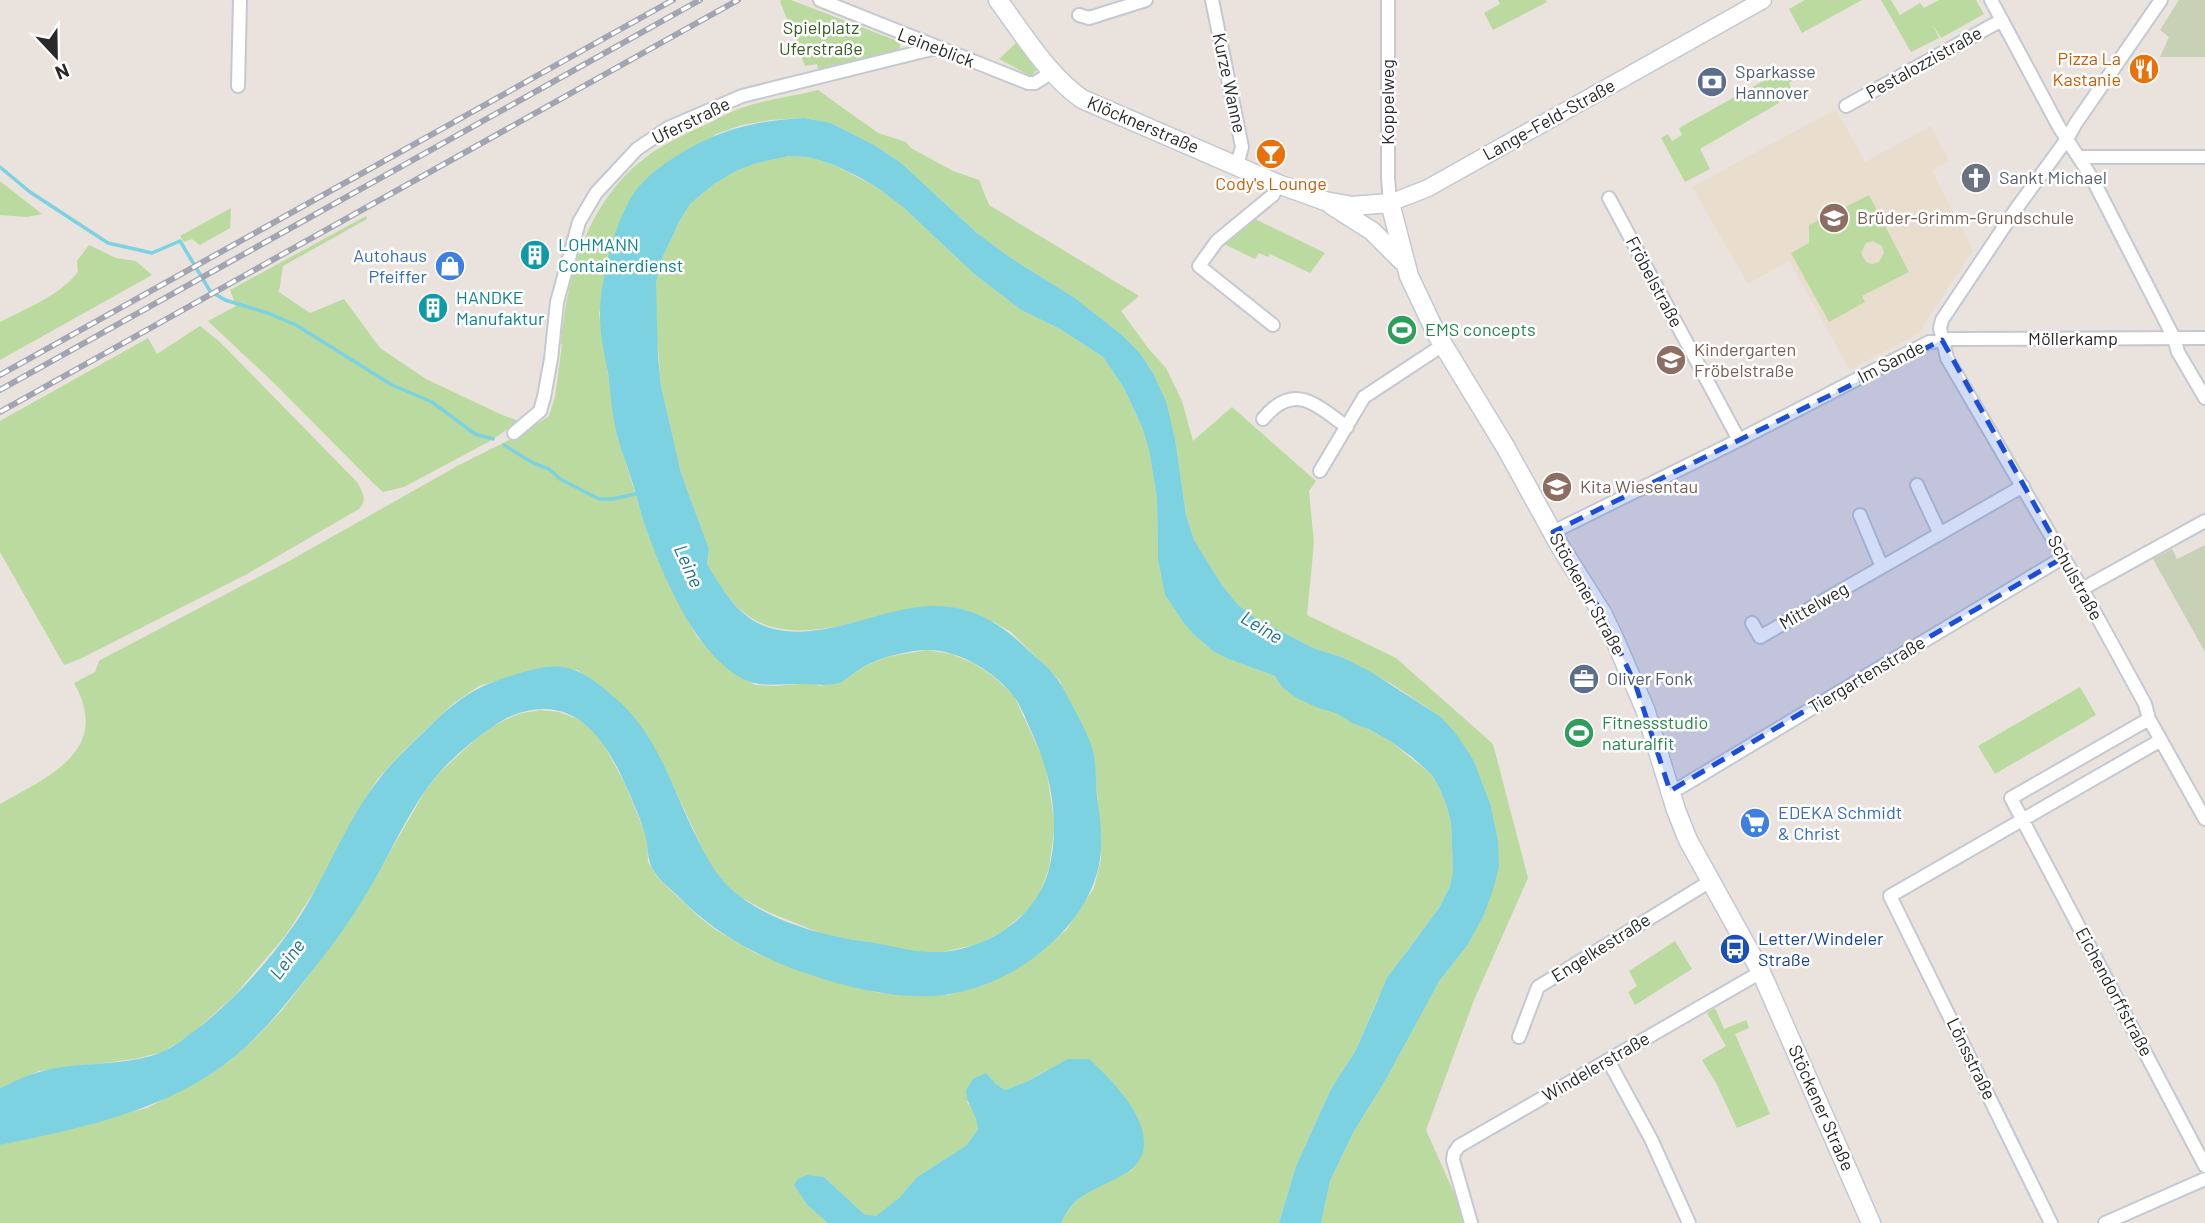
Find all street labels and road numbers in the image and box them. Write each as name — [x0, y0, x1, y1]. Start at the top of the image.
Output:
street label: Pestalozzistraße — [1862, 21, 1985, 103]
street label: Leineblick — [895, 22, 978, 72]
street label: Kurze Wanne — [1209, 31, 1251, 135]
street label: Koppelweg — [1376, 59, 1398, 145]
street label: Lange-Feld-Straße — [1478, 74, 1619, 165]
street label: Klöcknerstraße — [1084, 91, 1203, 158]
street label: Uferstraße — [648, 92, 733, 148]
street label: Fröbelstraße — [1622, 232, 1688, 331]
street label: Möllerkamp — [2028, 327, 2118, 349]
street label: Im Sande — [1854, 335, 1928, 387]
street label: Stöckener Straße — [1545, 529, 1630, 658]
street label: Schulstraße — [2043, 531, 2108, 624]
street label: Mittelweg — [1775, 577, 1852, 634]
street label: Tiergartenstraße — [1804, 631, 1929, 718]
street label: Engelkestraße — [1547, 908, 1654, 986]
street label: Eichendorffstraße — [2072, 923, 2158, 1060]
street label: Lönsstraße — [1943, 1014, 2001, 1103]
street label: Windelerstraße — [1538, 1027, 1653, 1106]
street label: Stöckener Straße — [1784, 1041, 1860, 1174]

